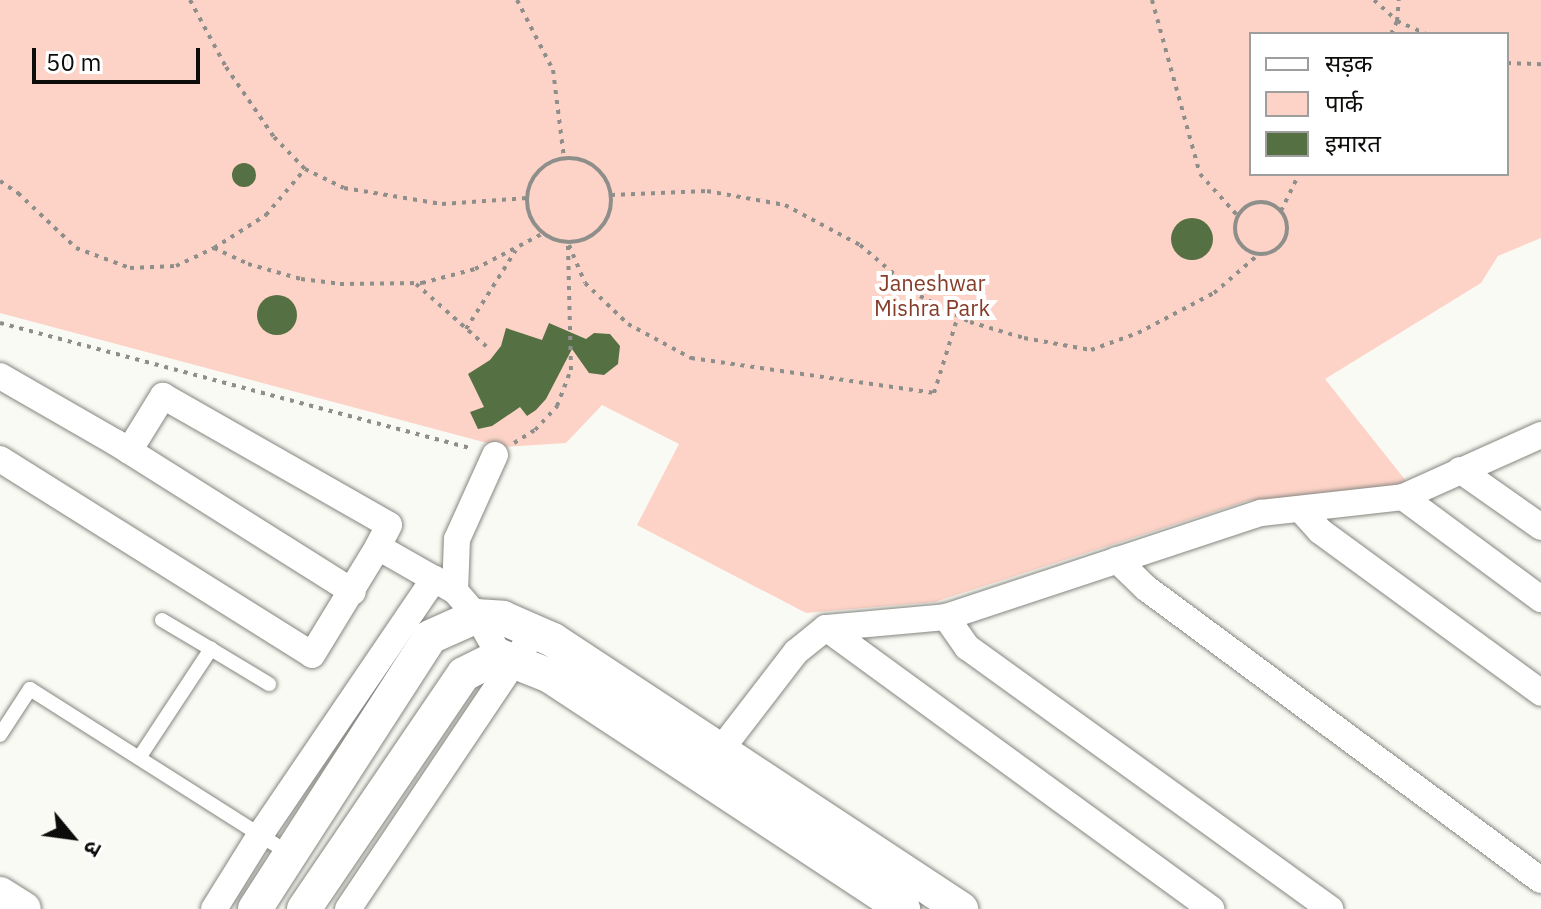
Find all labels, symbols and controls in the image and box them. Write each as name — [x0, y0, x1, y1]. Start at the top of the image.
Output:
scale bar — [36, 32, 204, 82]
legend — [1249, 32, 1509, 176]
text: 50 m — [46, 46, 101, 78]
text: सड़क — [1325, 47, 1373, 79]
text: पार्क — [1325, 87, 1363, 119]
text: इमारत — [1325, 127, 1381, 159]
park label: Janeshwar Mishra Park — [874, 269, 990, 320]
north arrow — [32, 797, 112, 877]
text: उ — [78, 836, 109, 862]

